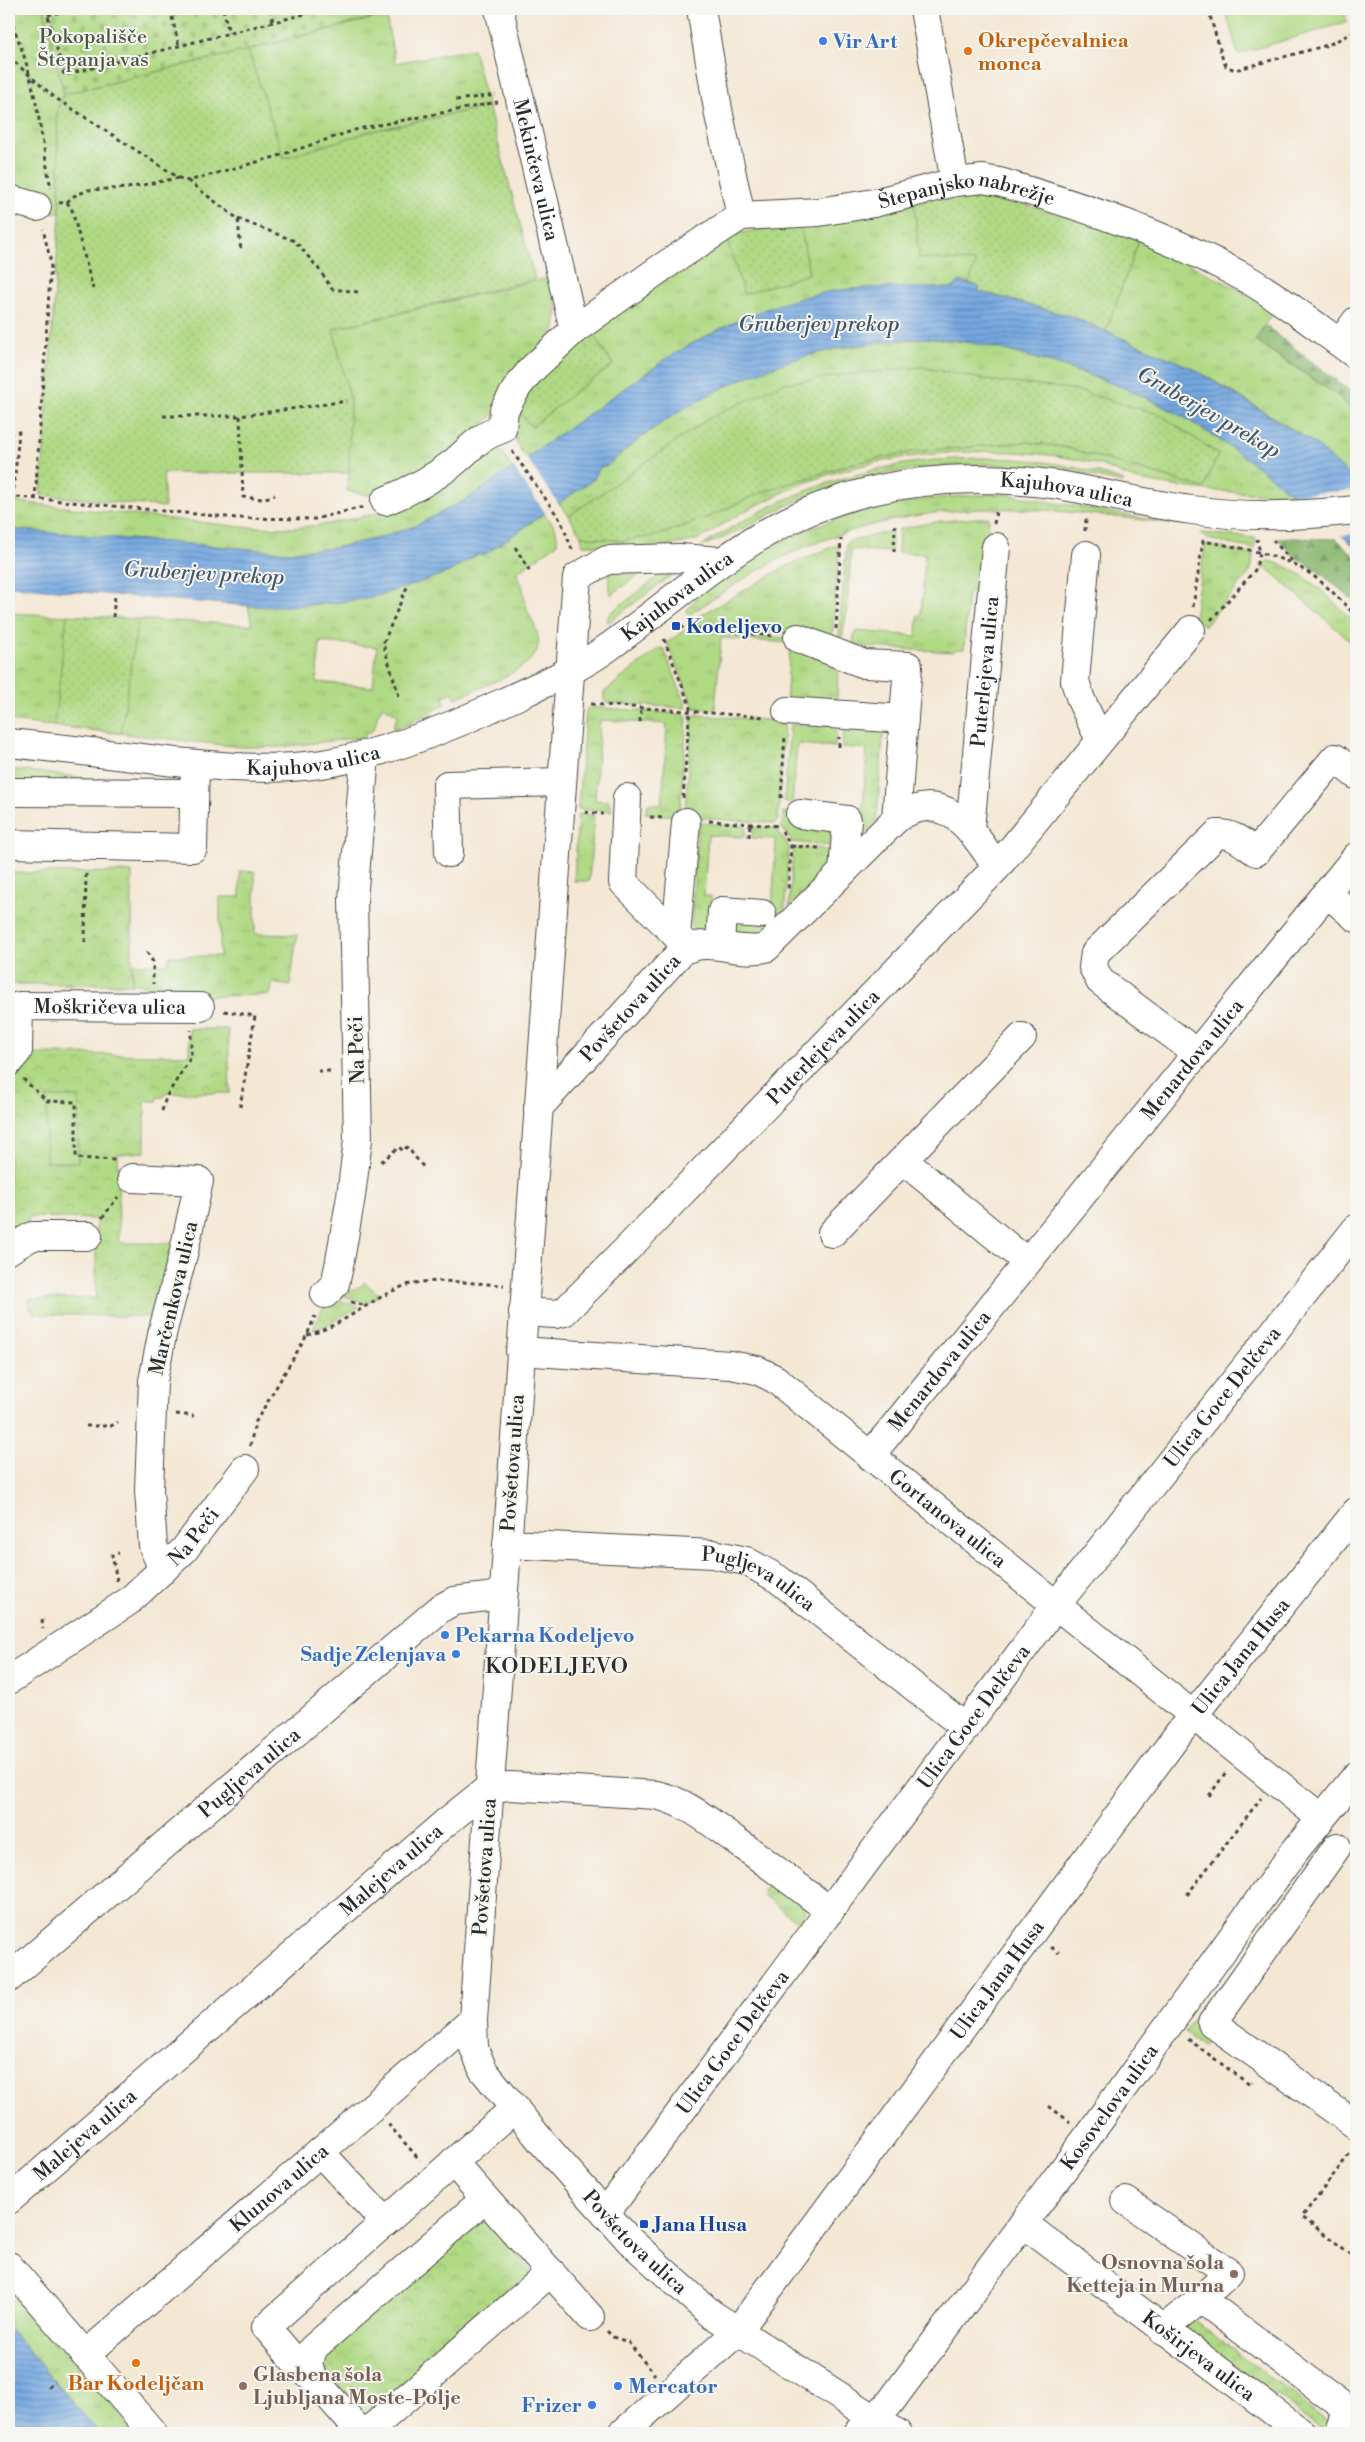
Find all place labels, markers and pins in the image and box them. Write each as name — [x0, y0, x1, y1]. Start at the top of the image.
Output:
place label: Okrepčevalnica monca — [978, 29, 1129, 77]
place label: Vir Art — [832, 30, 898, 55]
marker: Vir Art — [817, 35, 829, 47]
marker: Okrepčevalnica monca — [962, 45, 974, 57]
place label: Kodeljevo — [686, 615, 782, 640]
marker: Kodeljevo — [670, 620, 682, 632]
place label: Pekarna Kodeljevo — [455, 1624, 635, 1649]
marker: Pekarna Kodeljevo — [439, 1629, 451, 1641]
place label: Sadje Zelenjava — [300, 1643, 446, 1668]
marker: Sadje Zelenjava — [450, 1648, 462, 1660]
place label: Jana Husa — [651, 2213, 747, 2238]
marker: Jana Husa — [638, 2218, 650, 2230]
place label: Osnovna šola Ketteja in Murna — [1066, 2251, 1224, 2299]
marker: Osnovna šola Ketteja in Murna — [1228, 2268, 1240, 2280]
marker: Bar Kodeljčan — [130, 2357, 142, 2369]
place label: Glasbena šola Ljubljana Moste-Polje — [253, 2363, 461, 2411]
place label: Bar Kodeljčan — [68, 2372, 205, 2397]
place label: Mercator — [628, 2375, 718, 2400]
marker: Glasbena šola Ljubljana Moste-Polje — [237, 2380, 249, 2392]
marker: Mercator — [612, 2380, 624, 2392]
place label: Frizer — [521, 2394, 582, 2419]
marker: Frizer — [586, 2399, 598, 2411]

